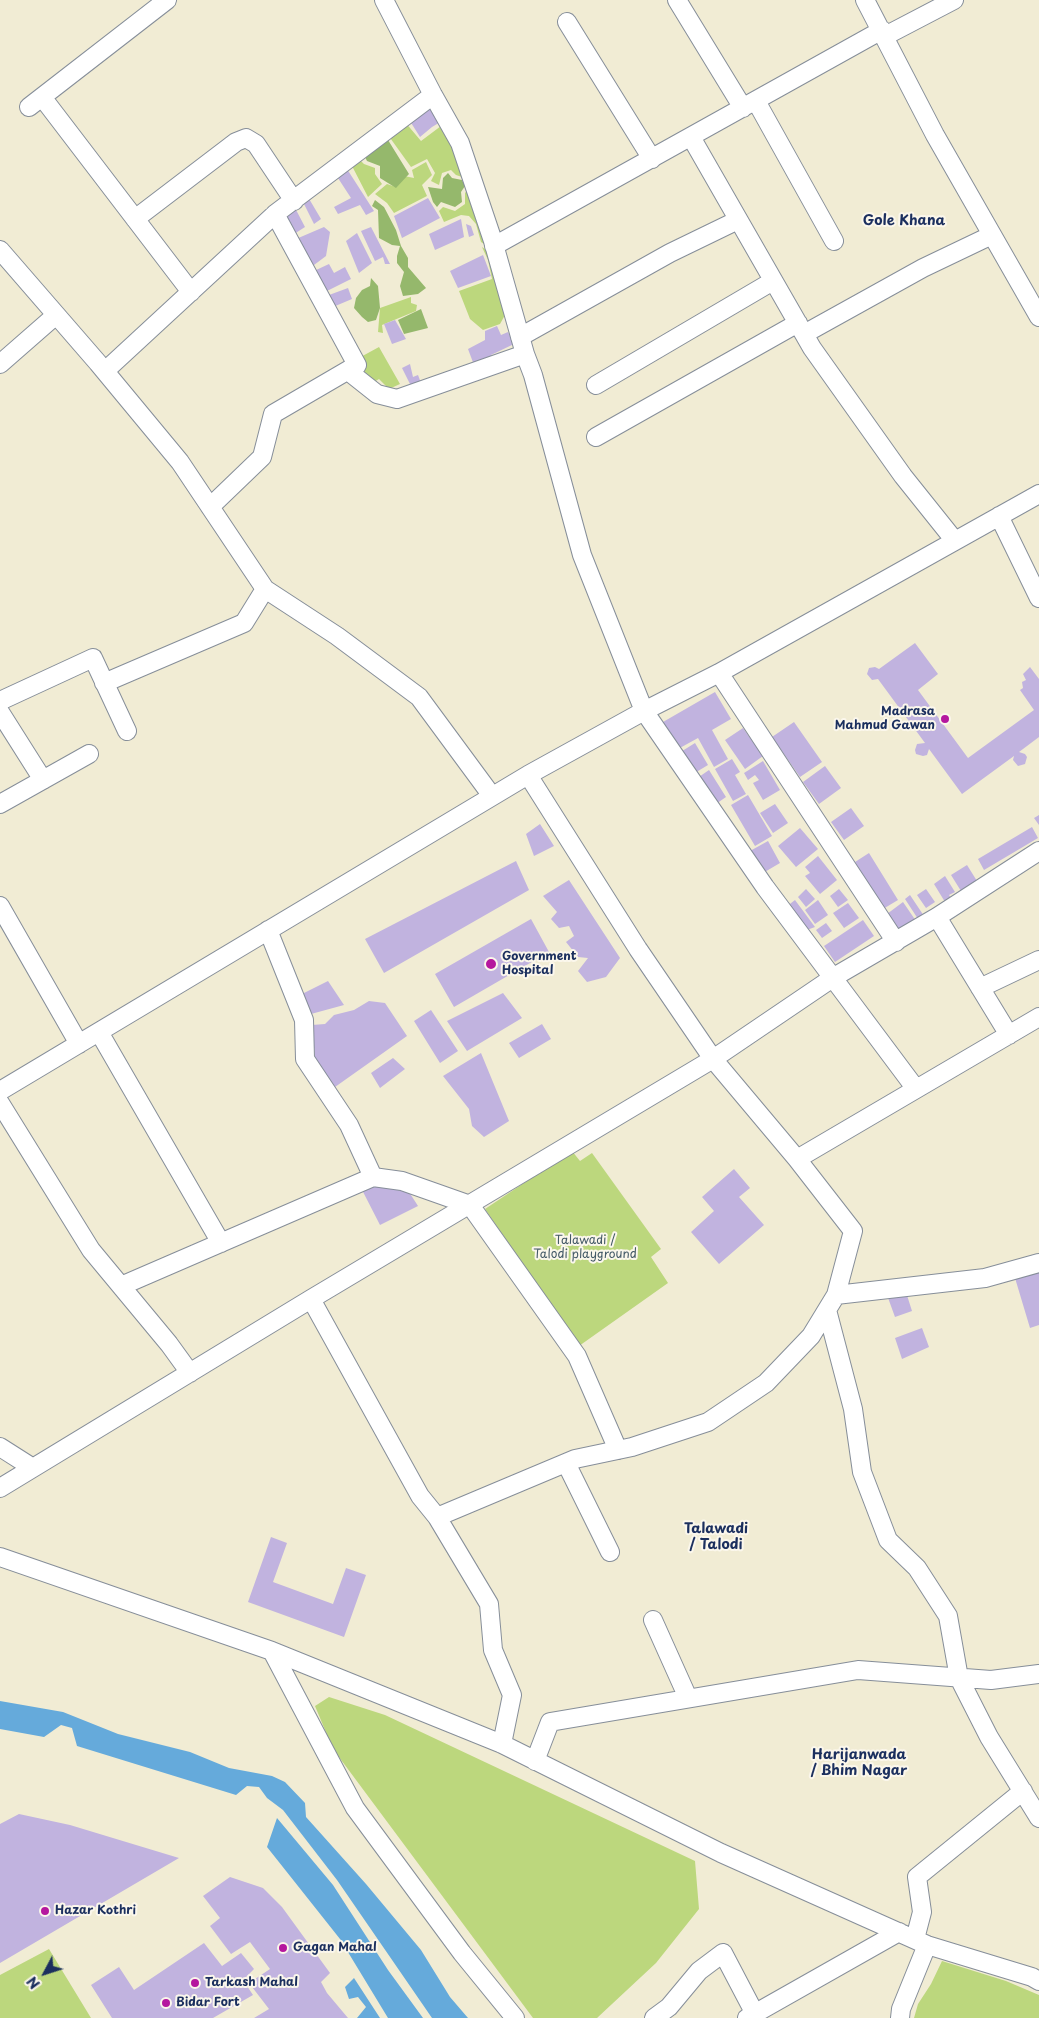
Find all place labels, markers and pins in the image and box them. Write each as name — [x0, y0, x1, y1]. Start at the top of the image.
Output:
place label: Madrasa Mahmud Gawan — [835, 705, 935, 733]
marker: Madrasa Mahmud Gawan — [939, 713, 951, 725]
place label: Government Hospital — [502, 950, 576, 978]
marker: Government Hospital — [484, 957, 498, 971]
place label: Hazar Kothri — [55, 1904, 136, 1918]
marker: Hazar Kothri — [39, 1905, 51, 1917]
place label: Gagan Mahal — [293, 1941, 377, 1955]
marker: Gagan Mahal — [277, 1942, 289, 1954]
place label: Tarkash Mahal — [205, 1976, 298, 1990]
marker: Tarkash Mahal — [189, 1977, 201, 1989]
place label: Bidar Fort — [176, 1996, 240, 2010]
marker: Bidar Fort — [160, 1997, 172, 2009]

